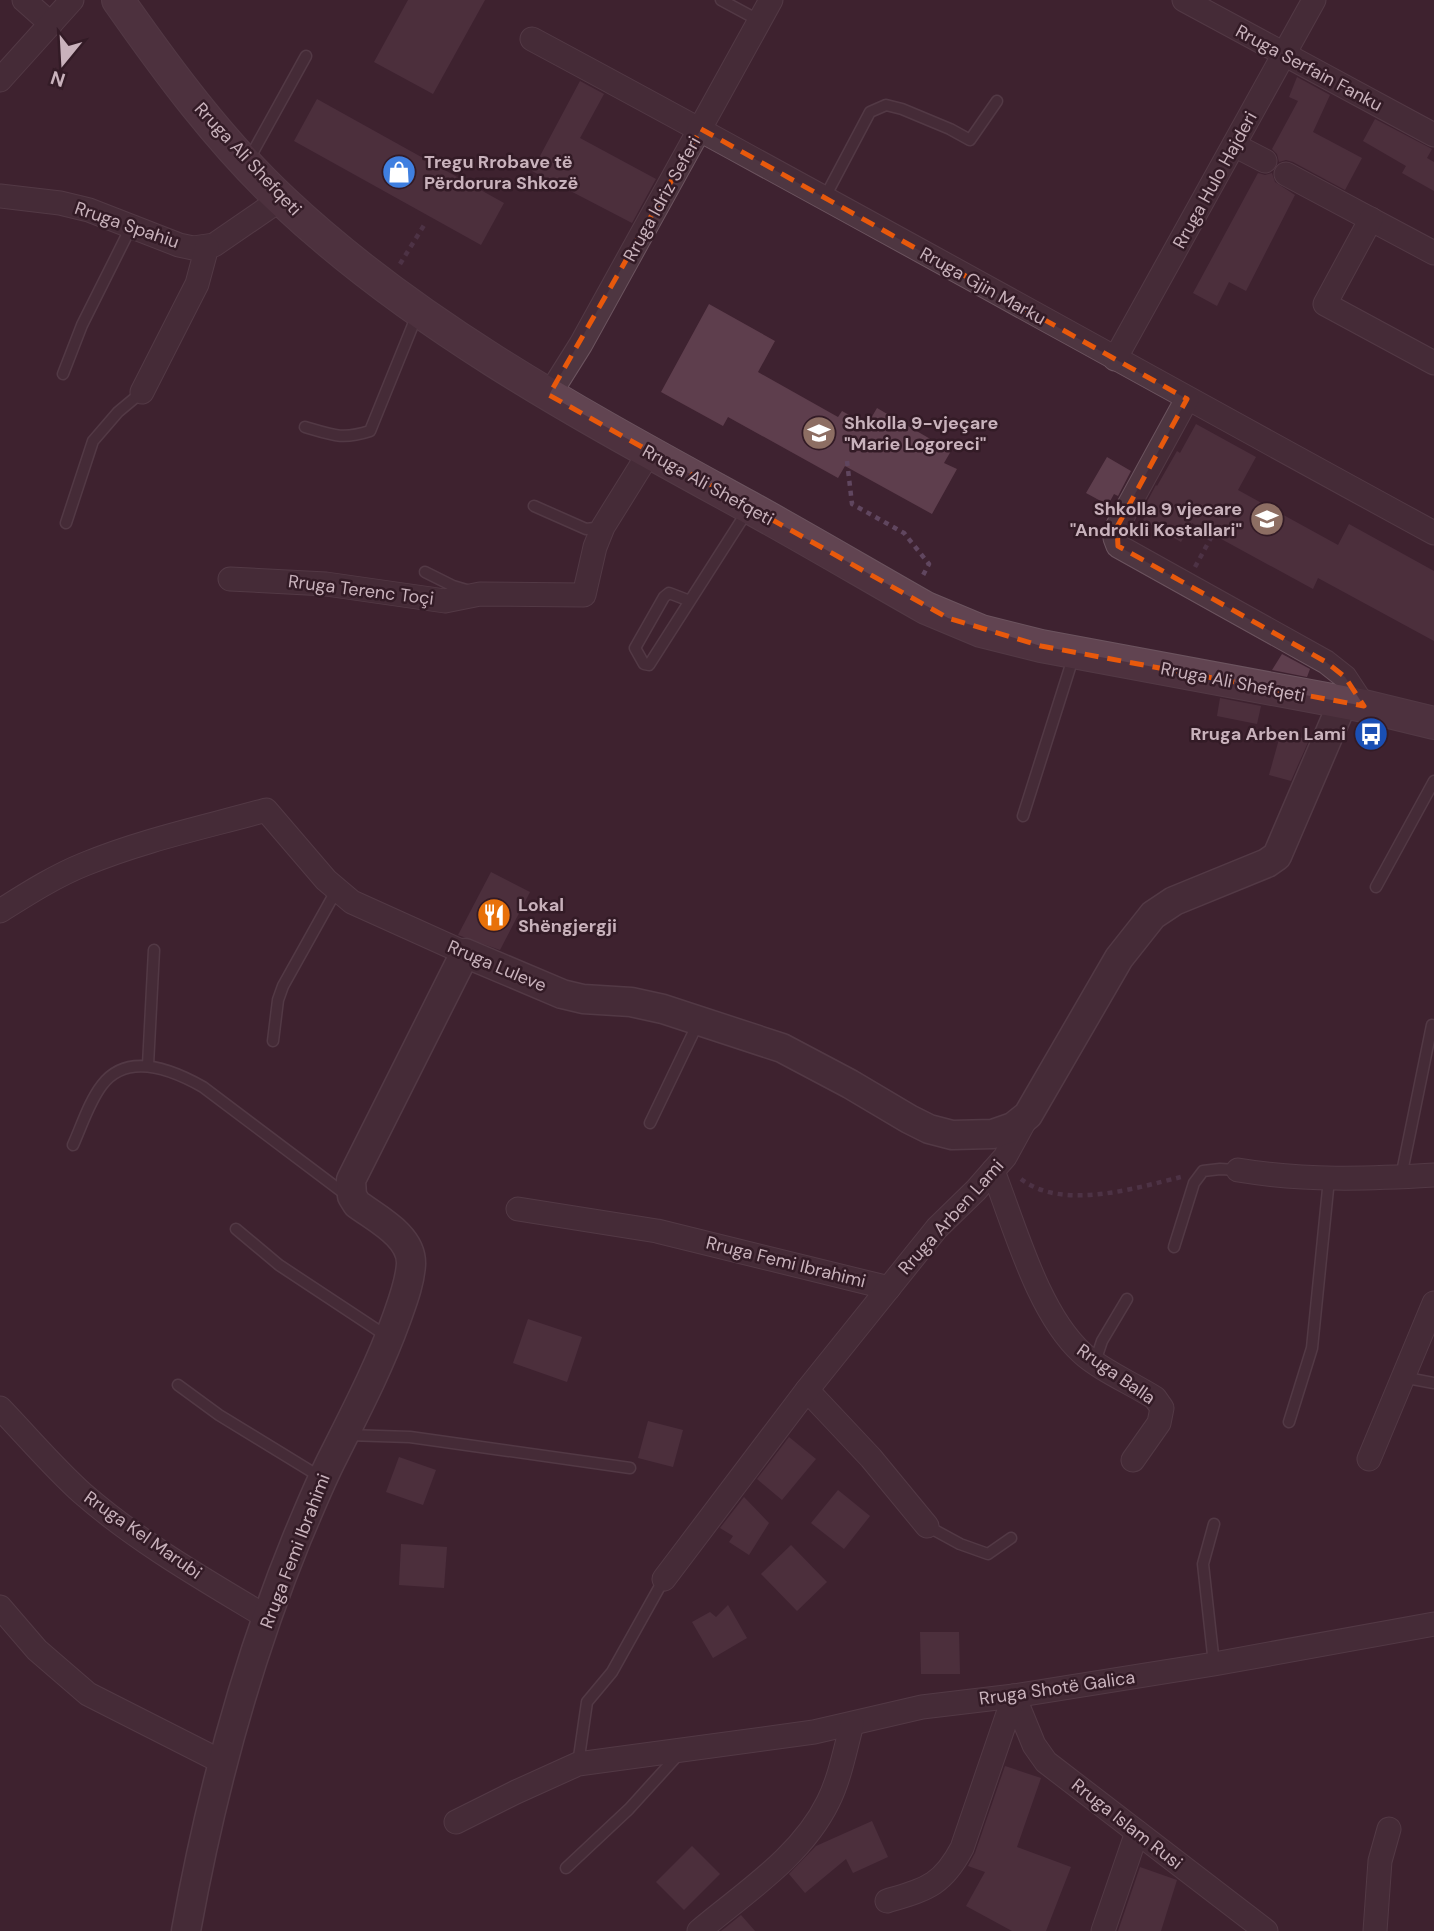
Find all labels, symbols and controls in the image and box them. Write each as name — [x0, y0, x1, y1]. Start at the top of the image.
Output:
street label: Rruga Serfain Fanku — [1231, 19, 1387, 117]
north arrow — [28, 28, 98, 98]
text: N — [47, 65, 68, 93]
street label: Rruga Ali Shefqeti — [189, 97, 307, 221]
street label: Rruga Hulo Hajderi — [1167, 107, 1263, 253]
street label: Rruga Idriz Seferi — [618, 132, 706, 266]
place label: Tregu Rrobave të Përdorura Shkozë — [424, 150, 578, 195]
shop icon: Tregu Rrobave të Përdorura Shkozë — [380, 153, 418, 191]
street label: Rruga Spahiu — [72, 196, 182, 254]
street label: Rruga Gjin Marku — [916, 241, 1050, 331]
place label: Shkolla 9-vjeçare "Marie Logoreci" — [844, 411, 998, 456]
school or university icon: Shkolla 9-vjeçare "Marie Logoreci" — [800, 414, 838, 452]
street label: Rruga Ali Shefqeti — [638, 439, 778, 531]
place label: Shkolla 9 vjecare "Androkli Kostallari" — [1070, 497, 1242, 542]
school or university icon: Shkolla 9 vjecare "Androkli Kostallari" — [1248, 500, 1286, 538]
street label: Rruga Terenc Toçi — [287, 569, 435, 611]
street label: Rruga Ali Shefqeti — [1159, 656, 1307, 708]
bus stop icon: Rruga Arben Lami — [1352, 715, 1390, 753]
place label: Rruga Arben Lami — [1190, 722, 1346, 746]
place label: Lokal Shëngjergji — [518, 893, 617, 938]
restaurant icon: Lokal Shëngjergji — [475, 896, 513, 934]
street label: Rruga Luleve — [444, 934, 550, 998]
street label: Rruga Arben Lami — [893, 1154, 1009, 1280]
street label: Rruga Femi Ibrahimi — [704, 1231, 868, 1293]
street label: Rruga Balla — [1072, 1338, 1160, 1410]
street label: Rruga Femi Ibrahimi — [254, 1470, 336, 1632]
street label: Rruga Kel Marubi — [79, 1485, 207, 1585]
street label: Rruga Shotë Galica — [978, 1665, 1136, 1711]
street label: Rruga Islam Rusi — [1067, 1773, 1187, 1875]

